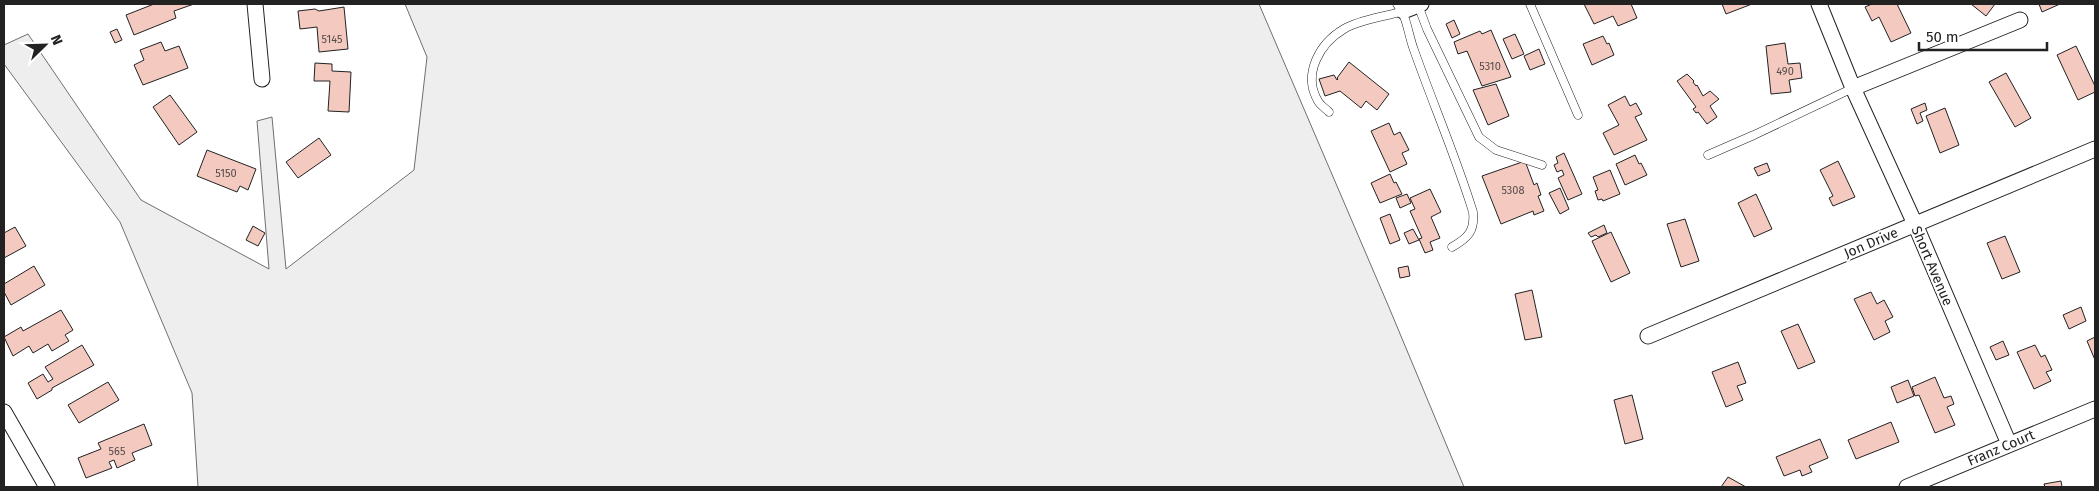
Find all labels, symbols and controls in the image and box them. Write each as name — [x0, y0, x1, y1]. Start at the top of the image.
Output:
north arrow — [20, 20, 70, 70]
scale bar — [1919, 20, 2046, 52]
text: 50 m — [1926, 28, 1959, 46]
text: N — [47, 33, 66, 48]
house number: 5145 — [322, 33, 343, 46]
house number: 5310 — [1479, 60, 1501, 73]
house number: 490 — [1776, 65, 1794, 78]
house number: 5150 — [215, 167, 237, 180]
house number: 5308 — [1501, 184, 1525, 197]
street label: Jon Drive — [1841, 224, 1901, 262]
street label: Short Avenue — [1908, 224, 1956, 308]
street label: Franz Court — [1965, 426, 2038, 470]
house number: 565 — [109, 445, 126, 458]

